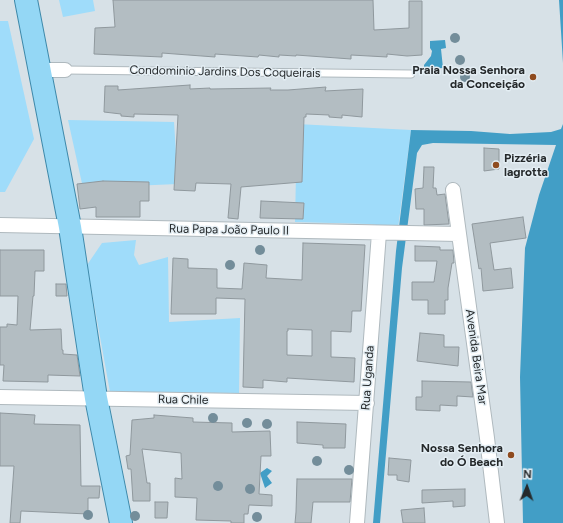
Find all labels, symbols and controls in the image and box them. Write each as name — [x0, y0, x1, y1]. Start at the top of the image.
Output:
street label: Condominio Jardins Dos Coqueirais — [129, 63, 321, 81]
place label: Praia Nossa Senhora da Conceição — [412, 63, 525, 91]
marker: Praia Nossa Senhora da Conceição — [528, 72, 538, 82]
place label: Pizzéria lagrotta — [504, 151, 548, 179]
marker: Pizzéria lagrotta — [491, 160, 501, 170]
street label: Rua Papa João Paulo II — [169, 222, 289, 238]
street label: Avenida Beira Mar — [462, 308, 490, 406]
street label: Rua Uganda — [359, 345, 377, 411]
street label: Rua Chile — [158, 392, 208, 408]
place label: Nossa Senhora do Ó Beach — [421, 441, 503, 469]
marker: Nossa Senhora do Ó Beach — [506, 450, 516, 460]
north arrow — [507, 467, 547, 507]
text: N — [523, 468, 532, 481]

